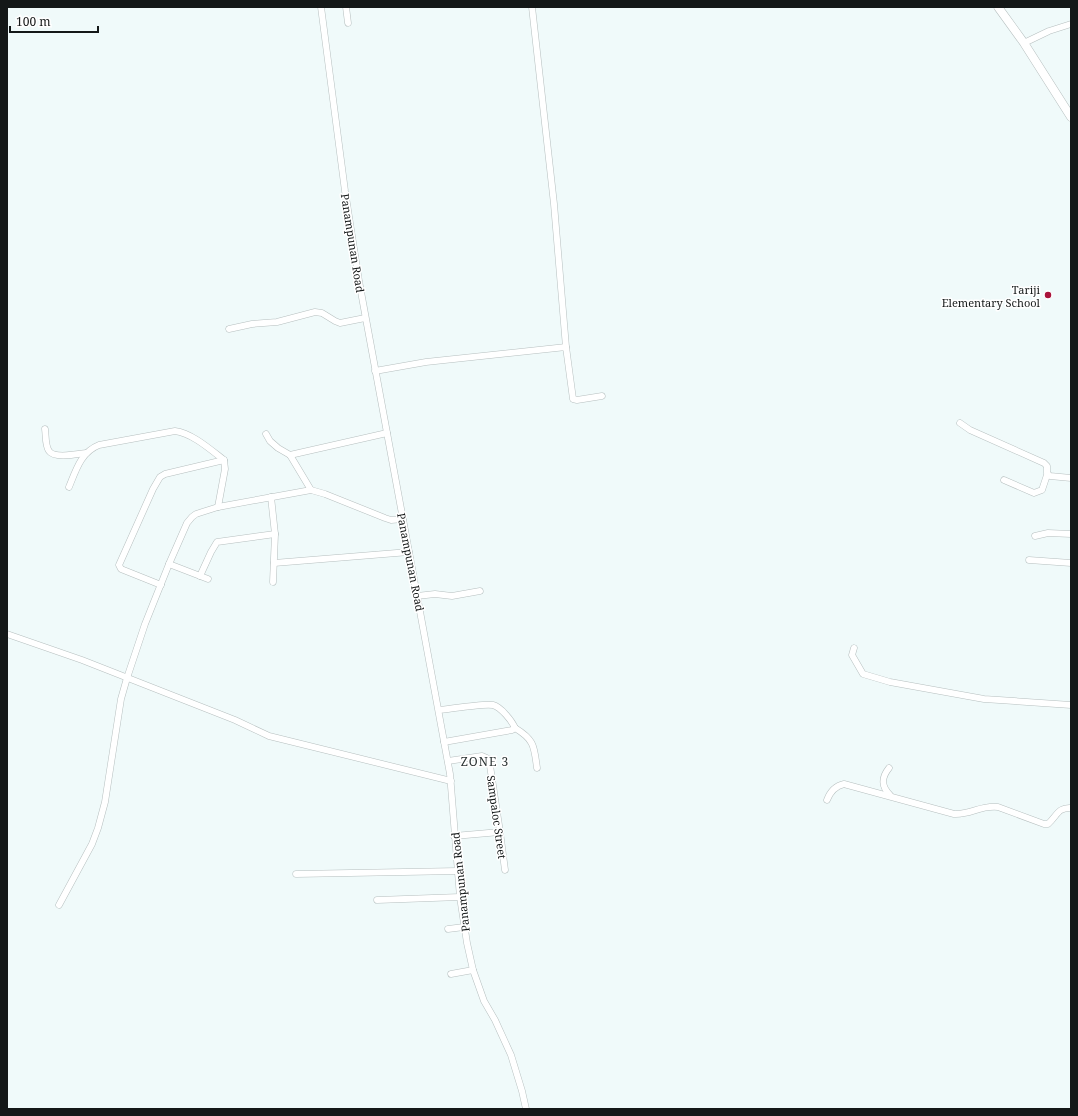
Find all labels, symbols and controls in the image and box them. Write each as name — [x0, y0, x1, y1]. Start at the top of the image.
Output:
scale bar — [10, 8, 98, 34]
text: 100 m — [16, 13, 51, 30]
street label: Panampunan Road — [338, 192, 368, 294]
place label: Tariji Elementary School — [942, 282, 1041, 310]
marker: Tariji Elementary School — [1043, 290, 1053, 300]
street label: Panampunan Road — [394, 511, 428, 613]
district label: ZONE 3 — [461, 753, 509, 770]
street label: Sampaloc Street — [484, 774, 510, 860]
street label: Panampunan Road — [447, 831, 473, 933]

